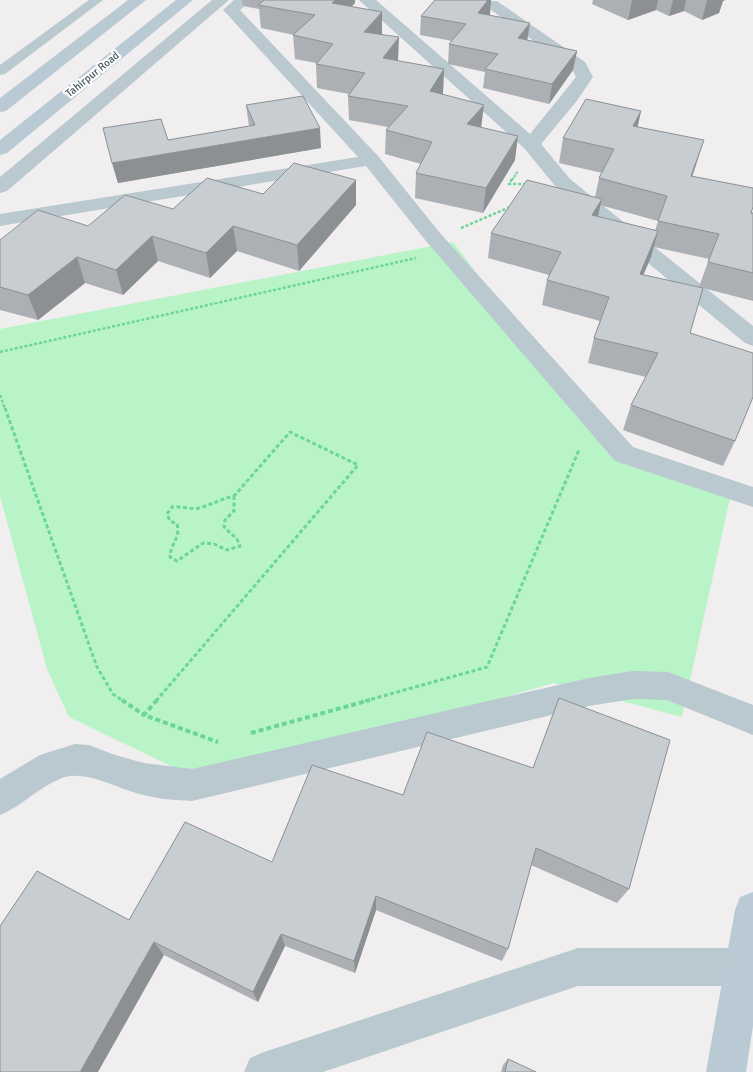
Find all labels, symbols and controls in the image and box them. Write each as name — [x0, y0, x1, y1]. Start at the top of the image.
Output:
street label: Tahirpur Road — [63, 49, 122, 100]

